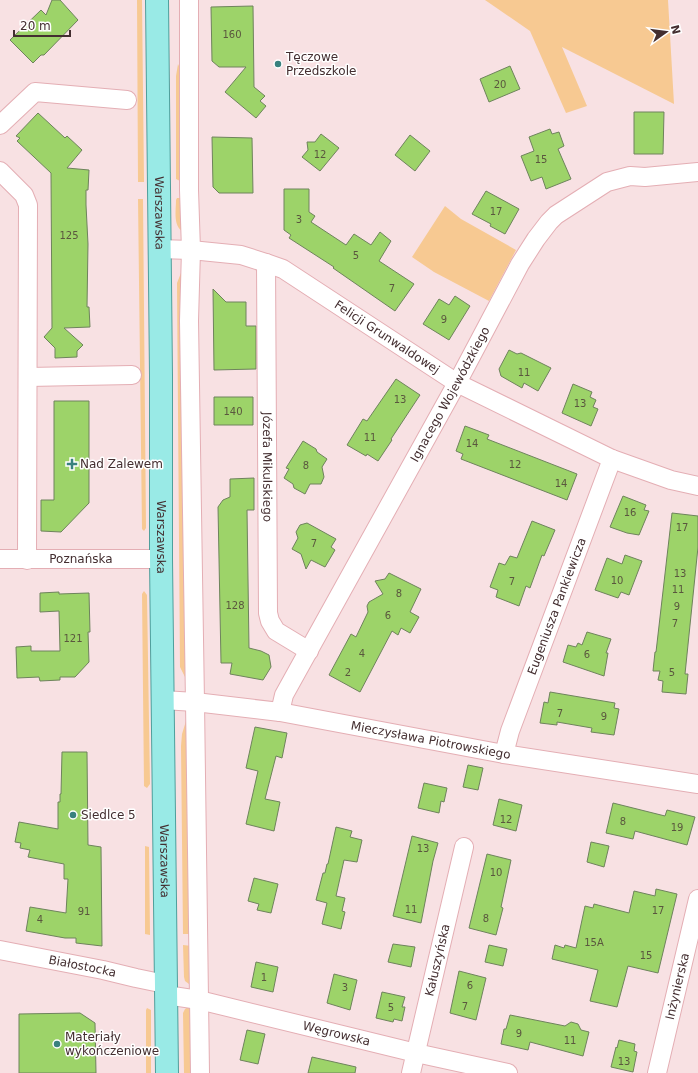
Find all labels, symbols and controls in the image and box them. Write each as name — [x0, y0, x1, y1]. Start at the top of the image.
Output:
scale bar — [14, 12, 70, 38]
north arrow — [646, 12, 686, 52]
text: 20 m — [20, 19, 51, 33]
text: N — [668, 24, 683, 36]
house number: 160 — [222, 29, 242, 40]
place label: Tęczowe Przedszkole — [285, 50, 356, 78]
marker: Tęczowe Przedszkole — [273, 59, 283, 69]
house number: 20 — [494, 79, 506, 90]
house number: 12 — [314, 149, 326, 160]
house number: 15 — [535, 154, 547, 165]
street label: Warszawska — [152, 176, 167, 250]
house number: 17 — [490, 206, 502, 217]
house number: 3 — [296, 214, 302, 225]
house number: 125 — [59, 230, 79, 241]
house number: 5 — [353, 250, 359, 261]
house number: 7 — [389, 283, 395, 294]
street label: Felicji Grunwaldowej — [332, 298, 442, 377]
house number: 9 — [441, 314, 447, 325]
street label: Ignacego Wojewódzkiego — [408, 324, 493, 464]
house number: 11 — [518, 367, 530, 378]
house number: 13 — [394, 394, 406, 405]
house number: 13 — [574, 398, 586, 409]
house number: 140 — [223, 406, 243, 417]
street label: Józefa Mikulskiego — [260, 411, 274, 522]
house number: 11 — [364, 432, 376, 443]
house number: 14 — [466, 438, 478, 449]
place label: Nad Zalewem — [80, 457, 163, 471]
marker: Nad Zalewem — [67, 459, 77, 469]
house number: 12 — [509, 459, 521, 470]
house number: 8 — [303, 460, 309, 471]
house number: 14 — [555, 478, 567, 489]
street label: Warszawska — [154, 500, 168, 574]
house number: 16 — [624, 507, 636, 518]
house number: 17 — [676, 522, 688, 533]
street label: Eugeniusza Pankiewicza — [525, 536, 589, 677]
house number: 7 — [311, 538, 317, 549]
street label: Poznańska — [49, 552, 113, 566]
house number: 13 — [674, 568, 686, 579]
house number: 10 — [611, 575, 623, 586]
house number: 7 — [509, 576, 515, 587]
house number: 11 — [672, 584, 684, 595]
house number: 8 — [396, 588, 402, 599]
house number: 128 — [225, 600, 245, 611]
house number: 9 — [674, 601, 680, 612]
house number: 6 — [385, 610, 391, 621]
house number: 7 — [672, 618, 678, 629]
house number: 121 — [63, 633, 83, 644]
house number: 4 — [359, 648, 365, 659]
house number: 6 — [584, 649, 590, 660]
house number: 2 — [345, 667, 351, 678]
house number: 5 — [669, 667, 675, 678]
house number: 7 — [557, 708, 563, 719]
house number: 9 — [601, 711, 607, 722]
street label: Mieczysława Piotrowskiego — [350, 718, 512, 762]
place label: Siedlce 5 — [81, 808, 136, 822]
marker: Siedlce 5 — [68, 810, 78, 820]
house number: 12 — [500, 814, 512, 825]
house number: 8 — [620, 816, 626, 827]
house number: 19 — [671, 822, 683, 833]
street label: Warszawska — [157, 824, 172, 898]
house number: 13 — [417, 843, 429, 854]
house number: 10 — [490, 867, 502, 878]
house number: 11 — [405, 904, 417, 915]
house number: 17 — [652, 905, 664, 916]
house number: 91 — [78, 906, 90, 917]
house number: 8 — [483, 913, 489, 924]
house number: 4 — [37, 914, 43, 925]
street label: Kałuszyńska — [422, 923, 453, 998]
house number: 15A — [584, 937, 604, 948]
house number: 15 — [640, 950, 652, 961]
street label: Inżynierska — [663, 952, 692, 1021]
street label: Białostocka — [47, 953, 118, 980]
house number: 1 — [261, 972, 267, 983]
house number: 6 — [467, 980, 473, 991]
house number: 3 — [342, 982, 348, 993]
house number: 7 — [462, 1001, 468, 1012]
house number: 5 — [388, 1002, 394, 1013]
street label: Węgrowska — [301, 1019, 372, 1049]
house number: 9 — [516, 1028, 522, 1039]
place label: Materiały wykończeniowe — [65, 1030, 159, 1058]
house number: 11 — [564, 1035, 576, 1046]
marker: Materiały wykończeniowe — [52, 1039, 62, 1049]
house number: 13 — [618, 1056, 630, 1067]

